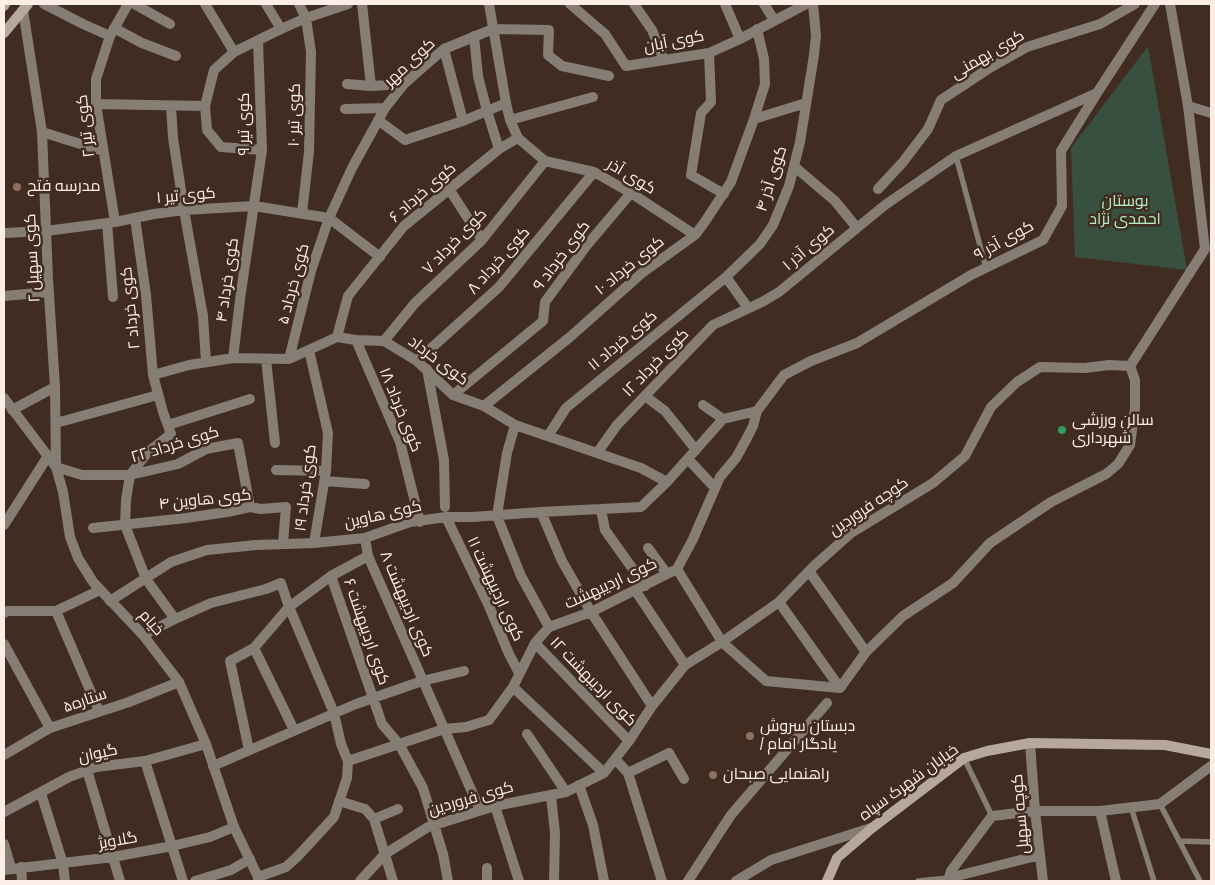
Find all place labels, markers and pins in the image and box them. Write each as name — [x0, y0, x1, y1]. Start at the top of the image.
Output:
place label: مدرسه فتح — [27, 177, 101, 197]
marker: مدرسه فتح — [11, 181, 23, 193]
place label: سالن ورزشی شهرداری — [1072, 411, 1154, 449]
marker: سالن ورزشی شهرداری — [1056, 424, 1068, 436]
place label: دبستان سروش / یادگار امام — [760, 717, 855, 755]
marker: دبستان سروش / یادگار امام — [744, 730, 756, 742]
place label: راهنمایی صبحان — [723, 765, 829, 785]
marker: راهنمایی صبحان — [707, 769, 719, 781]

